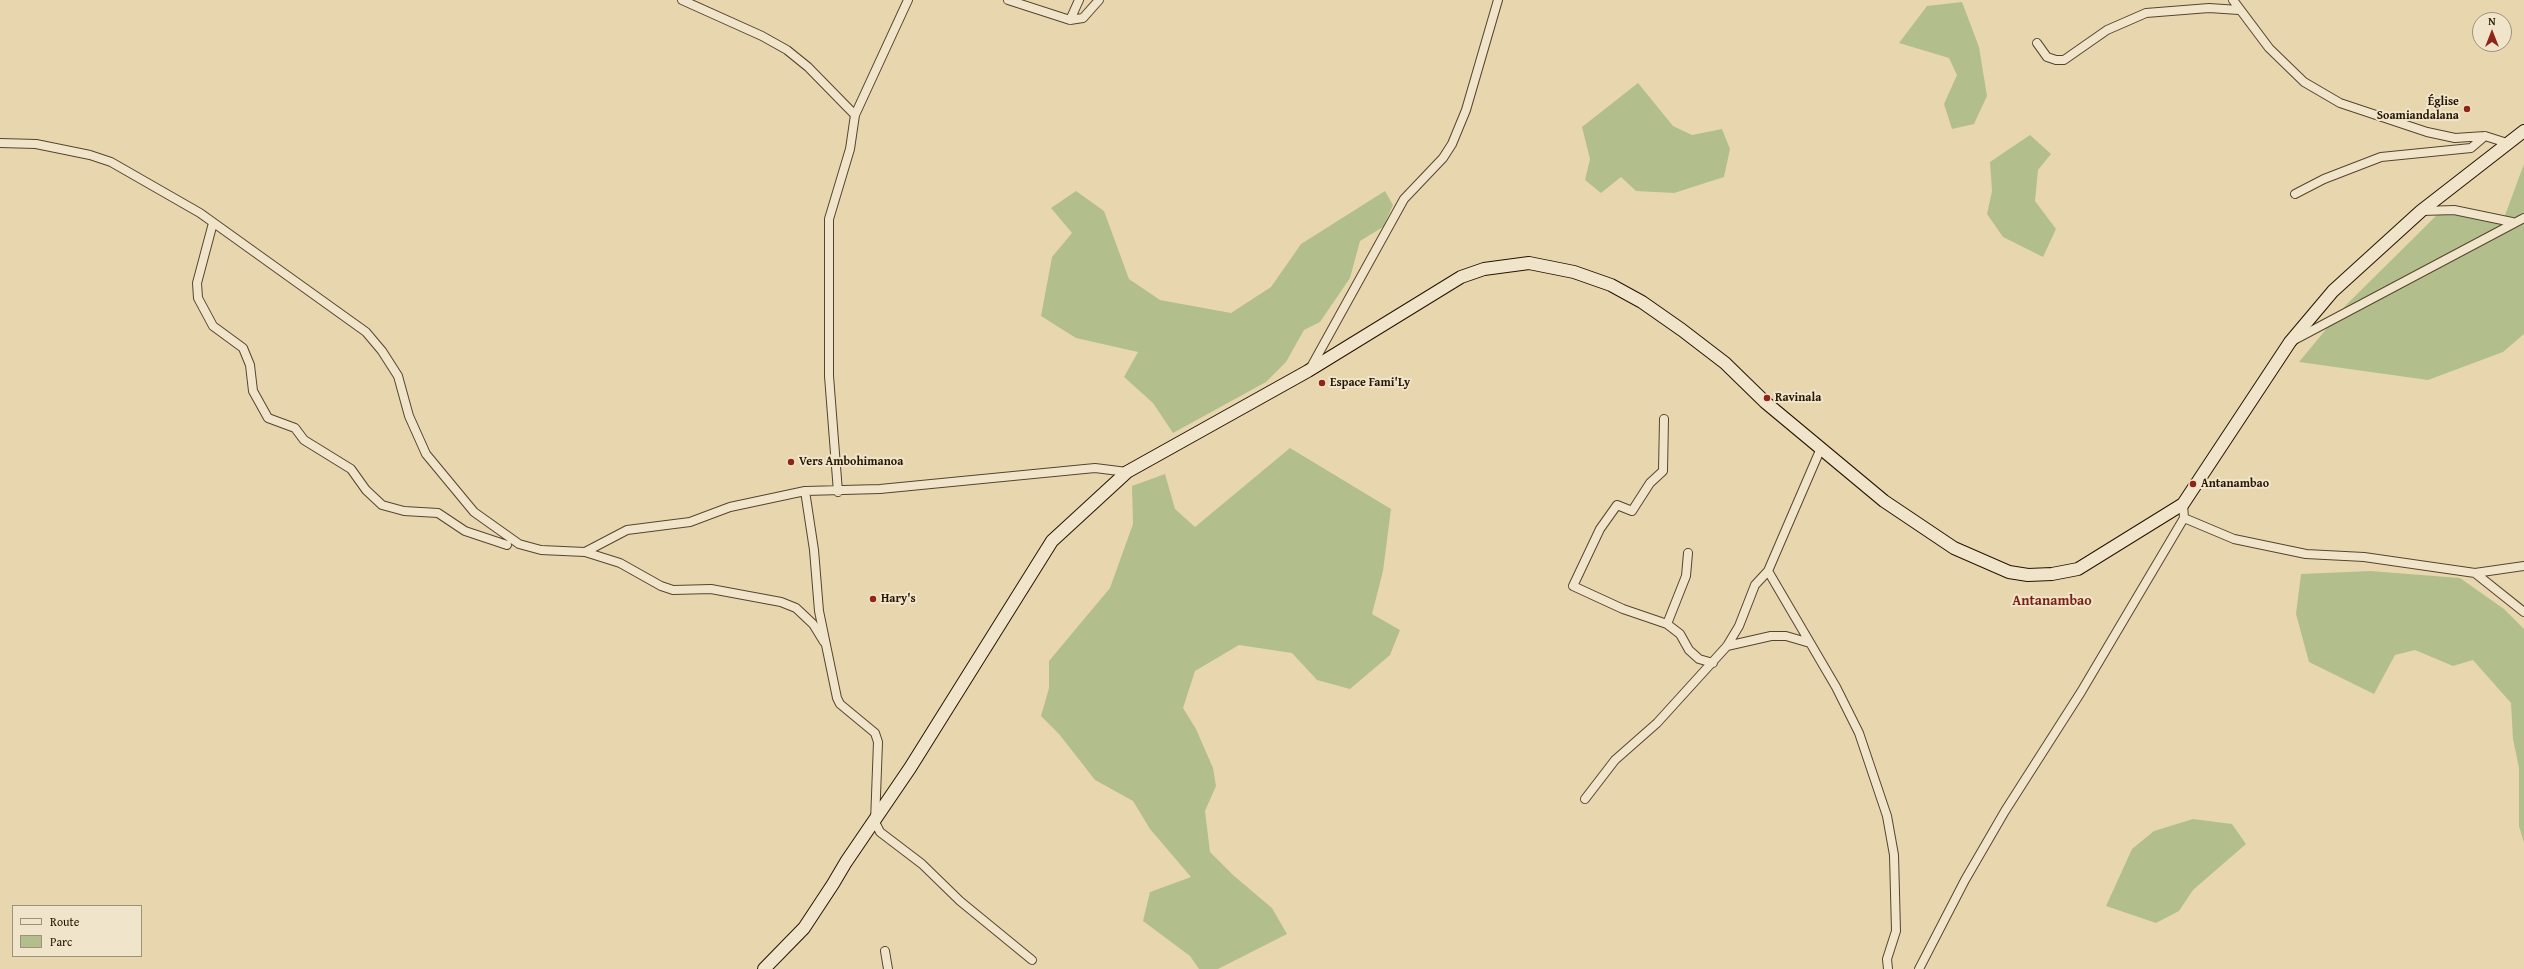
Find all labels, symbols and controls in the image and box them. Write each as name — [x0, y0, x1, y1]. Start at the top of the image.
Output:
north arrow — [2472, 12, 2512, 52]
text: N — [2488, 13, 2496, 29]
place label: Église Soamiandalana — [2377, 95, 2459, 123]
marker: Église Soamiandalana — [2462, 104, 2472, 114]
place label: Espace Fami'Ly — [1330, 376, 1410, 390]
marker: Espace Fami'Ly — [1317, 378, 1327, 388]
place label: Ravinala — [1775, 391, 1821, 405]
marker: Ravinala — [1762, 393, 1772, 403]
place label: Vers Ambohimanoa — [799, 455, 903, 469]
marker: Vers Ambohimanoa — [786, 457, 796, 467]
place label: Antanambao — [2201, 477, 2269, 491]
marker: Antanambao — [2188, 479, 2198, 489]
place label: Hary's — [881, 592, 916, 606]
district label: Antanambao — [2012, 593, 2092, 609]
marker: Hary's — [868, 594, 878, 604]
legend — [12, 905, 142, 957]
text: Route — [50, 913, 79, 930]
text: Parc — [50, 933, 72, 950]

